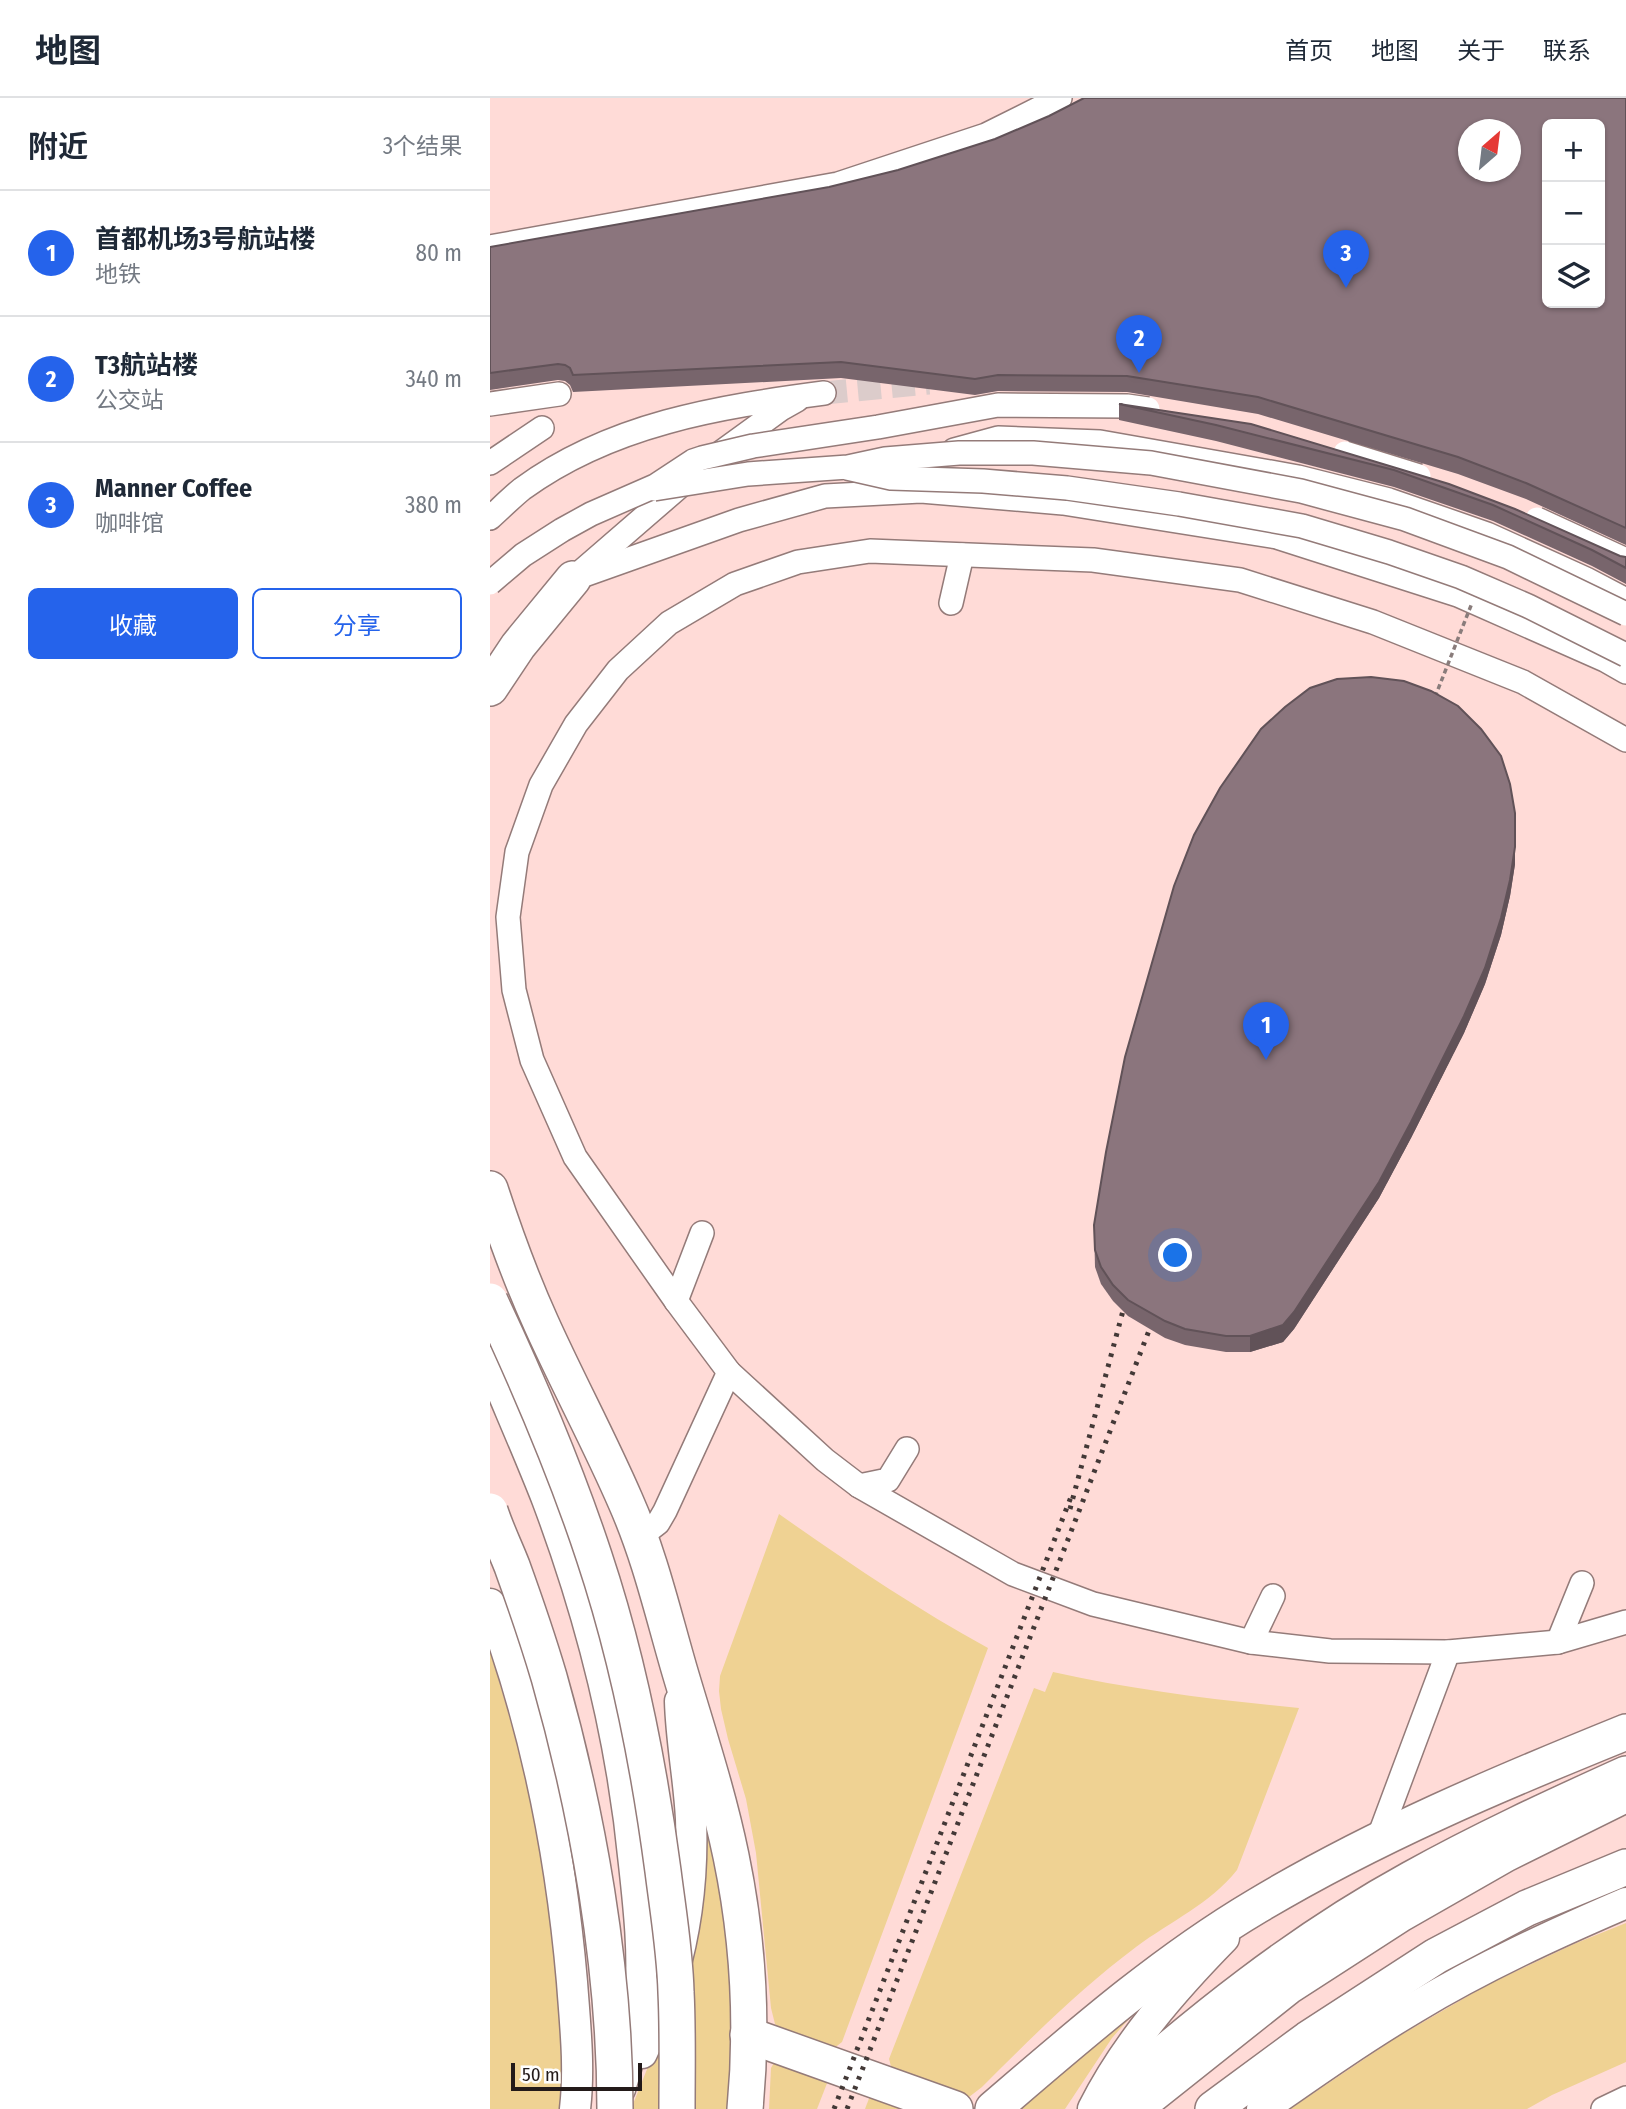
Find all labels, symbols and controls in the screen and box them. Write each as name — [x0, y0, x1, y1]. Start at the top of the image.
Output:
text: 地图 — [35, 31, 101, 71]
text: 首页 — [1285, 37, 1333, 65]
text: 地图 — [1371, 37, 1419, 65]
text: 关于 — [1457, 37, 1505, 65]
text: 联系 — [1543, 37, 1591, 65]
north arrow — [1458, 119, 1521, 182]
map controls — [1542, 119, 1605, 308]
button: + — [1542, 119, 1605, 182]
text: 附近 — [28, 129, 88, 165]
text: 3个结果 — [383, 132, 462, 160]
button: − — [1542, 182, 1605, 245]
text: 首都机场3号航站楼 — [95, 224, 315, 255]
pin: 3 — [1323, 230, 1369, 288]
text: 1 — [46, 239, 56, 267]
text: 80 m — [415, 239, 462, 267]
button: layers — [1542, 245, 1605, 308]
text: 地铁 — [95, 260, 141, 288]
pin: 2 — [1116, 315, 1162, 373]
text: T3航站楼 — [95, 350, 198, 381]
text: 2 — [46, 365, 56, 393]
text: 340 m — [406, 365, 462, 393]
text: 公交站 — [95, 386, 164, 414]
text: Manner Coffee — [95, 473, 252, 504]
text: 3 — [46, 491, 56, 519]
text: 380 m — [405, 491, 462, 519]
text: 咖啡馆 — [95, 509, 164, 537]
button: 收藏 — [28, 588, 238, 659]
button: 分享 — [252, 588, 462, 659]
pin: 1 — [1243, 1002, 1289, 1060]
your location — [1158, 1238, 1192, 1272]
scale bar — [511, 2060, 642, 2092]
text: 50 m — [522, 2063, 560, 2086]

